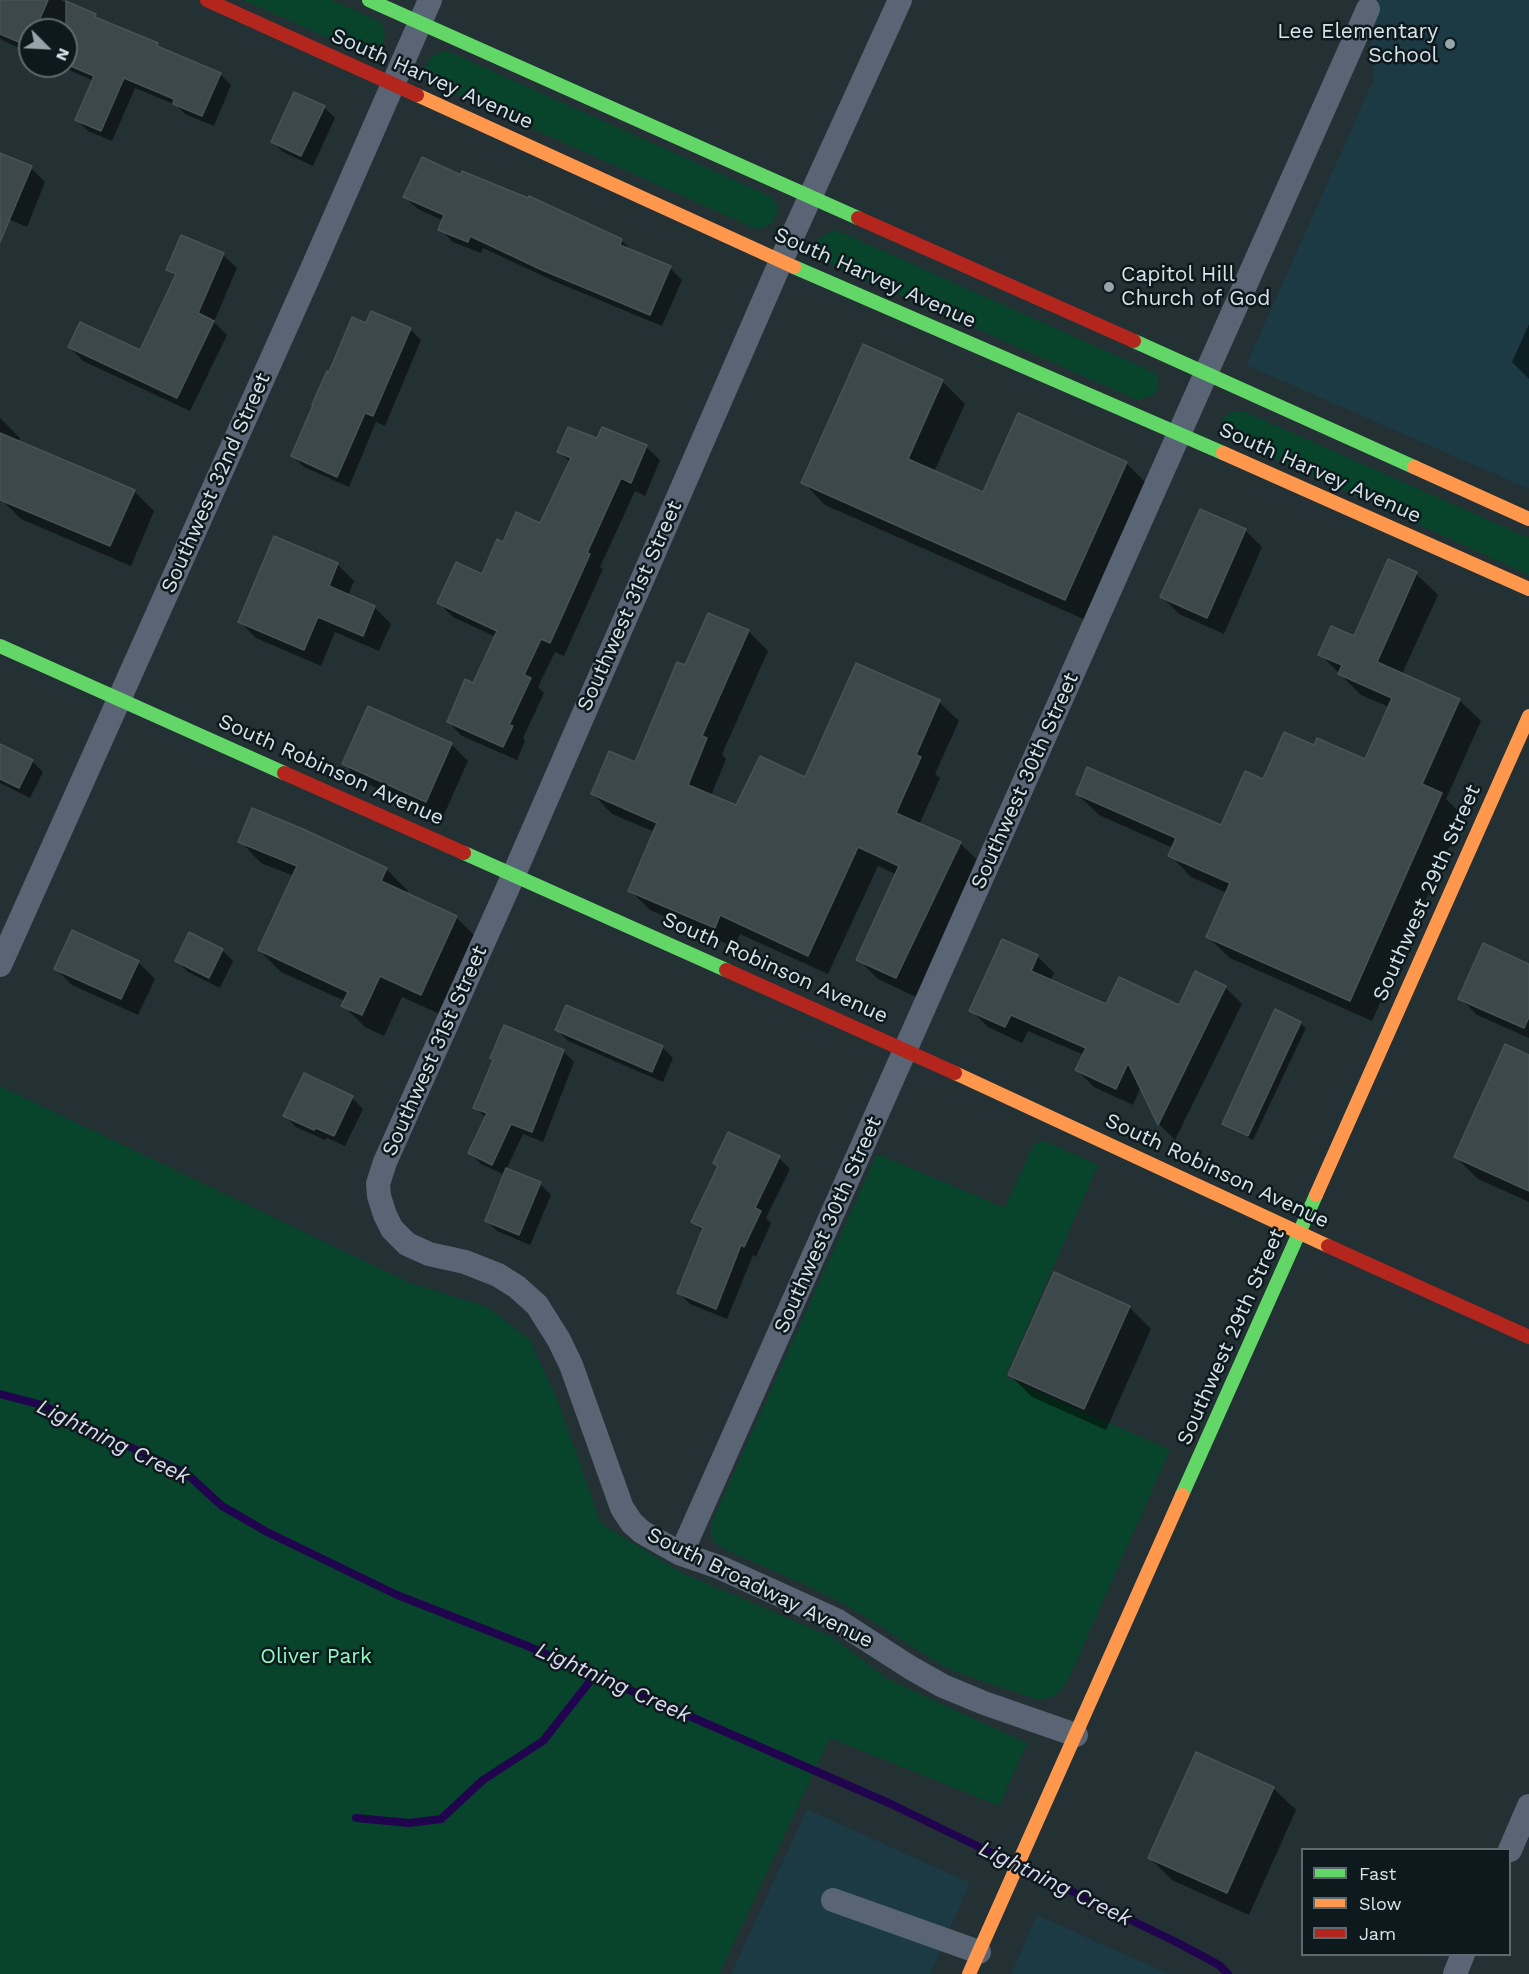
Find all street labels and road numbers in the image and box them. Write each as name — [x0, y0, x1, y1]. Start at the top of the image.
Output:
street label: South Harvey Avenue — [327, 23, 537, 135]
street label: South Harvey Avenue — [770, 222, 980, 334]
street label: Southwest 32nd Street — [156, 369, 276, 597]
street label: South Harvey Avenue — [1215, 417, 1425, 529]
street label: Southwest 31st Street — [572, 497, 688, 715]
street label: Southwest 30th Street — [966, 669, 1084, 893]
street label: South Robinson Avenue — [214, 709, 448, 831]
street label: Southwest 29th Street — [1368, 781, 1486, 1005]
street label: South Robinson Avenue — [658, 907, 892, 1029]
street label: Southwest 31st Street — [377, 942, 493, 1160]
street label: South Robinson Avenue — [1101, 1108, 1333, 1234]
street label: Southwest 30th Street — [769, 1113, 887, 1337]
street label: Southwest 29th Street — [1172, 1225, 1290, 1449]
street label: South Broadway Avenue — [643, 1522, 877, 1654]

